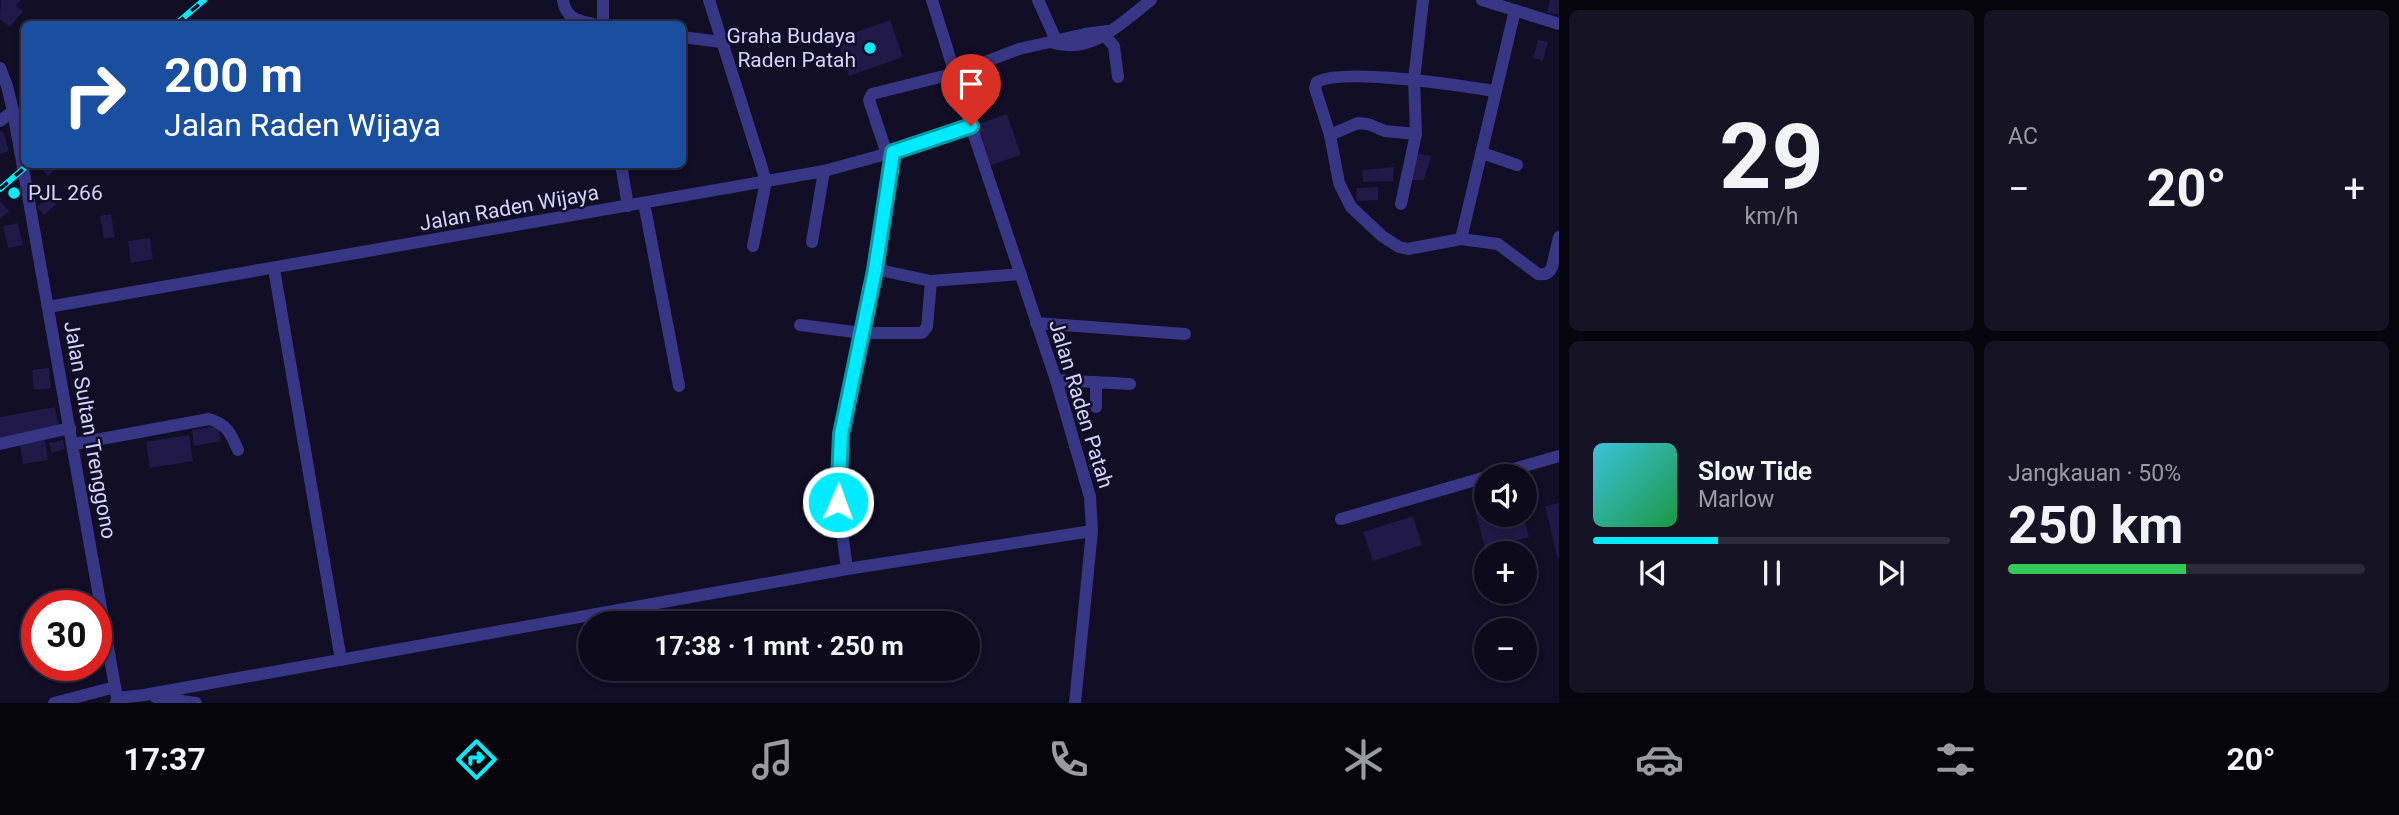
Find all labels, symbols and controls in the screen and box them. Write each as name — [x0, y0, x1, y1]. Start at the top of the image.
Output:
place label: Graha Budaya Raden Patah — [726, 24, 856, 72]
marker: Graha Budaya Raden Patah — [862, 40, 878, 56]
text: 200 m — [164, 47, 303, 104]
icon: right — [49, 49, 140, 140]
pin — [941, 54, 1001, 126]
icon: arrive — [952, 65, 990, 103]
text: 29 — [1719, 104, 1824, 210]
text: Jalan Raden Wijaya — [164, 106, 441, 144]
text: AC — [2008, 123, 2038, 150]
text: 20° — [2147, 158, 2227, 219]
text: − — [2008, 167, 2030, 211]
text: + — [2343, 167, 2365, 211]
street label: Jalan Raden Wijaya — [417, 180, 601, 236]
place label: PJL 266 — [28, 181, 103, 205]
marker: PJL 266 — [6, 185, 22, 201]
text: km/h — [1745, 203, 1799, 230]
street label: Jalan Raden Patah — [1044, 317, 1118, 491]
street label: Jalan Sultan Trenggono — [59, 319, 121, 541]
text: Slow Tide — [1698, 456, 1812, 486]
text: Jangkauan · 50% — [2008, 460, 2181, 487]
map controls — [1474, 464, 1537, 681]
button: sound — [1474, 464, 1537, 527]
position arrow — [801, 465, 875, 539]
text: Marlow — [1698, 486, 1774, 513]
text: 250 km — [2008, 495, 2183, 556]
button: + — [1474, 541, 1537, 604]
icon: previous — [1634, 554, 1672, 592]
icon: pause — [1753, 554, 1791, 592]
icon: next — [1872, 554, 1910, 592]
speed limit sign: 30 — [21, 590, 112, 681]
button: − — [1474, 618, 1537, 681]
text: 17:38 · 1 mnt · 250 m — [654, 631, 904, 661]
icon: directions — [452, 735, 501, 784]
icon: music — [748, 735, 797, 784]
icon: phone — [1044, 735, 1093, 784]
icon: climate — [1339, 735, 1388, 784]
icon: car — [1635, 735, 1684, 784]
icon: filters — [1931, 735, 1980, 784]
text: 17:37 — [123, 740, 206, 778]
text: 20° — [2226, 740, 2276, 778]

